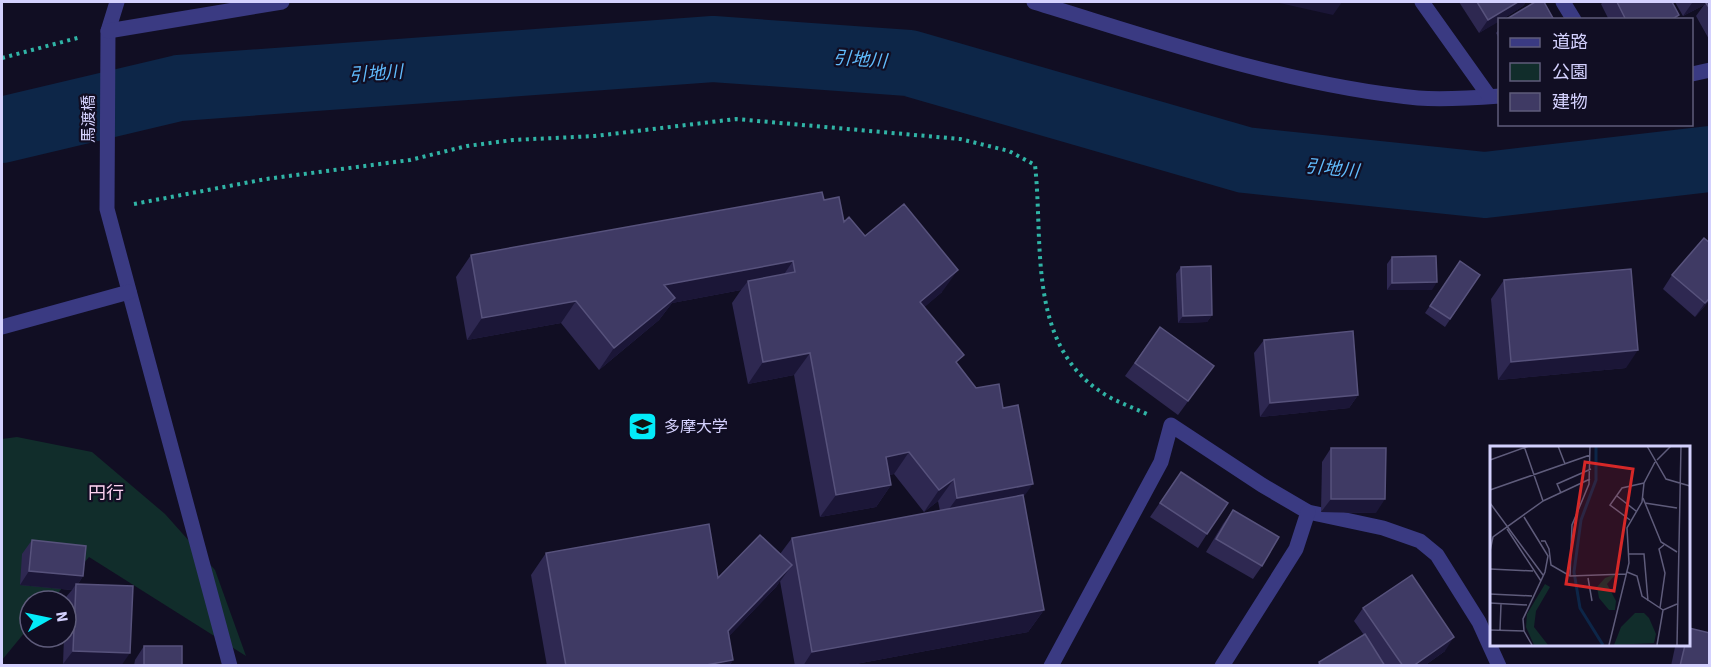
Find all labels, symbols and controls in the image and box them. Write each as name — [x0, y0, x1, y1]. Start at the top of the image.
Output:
legend — [1498, 18, 1693, 126]
text: 道路 — [1552, 30, 1588, 55]
water label: 引地川 — [832, 46, 890, 74]
water label: 引地川 — [348, 60, 406, 88]
text: 公園 — [1552, 60, 1588, 85]
text: 建物 — [1552, 90, 1588, 115]
street label: 馬渡橋 — [78, 95, 100, 143]
water label: 引地川 — [1304, 154, 1362, 184]
school or university icon: 多摩大学 — [627, 411, 659, 443]
place label: 多摩大学 — [664, 416, 728, 438]
inset map — [1490, 446, 1690, 646]
district label: 円行 — [88, 481, 124, 506]
north arrow — [18, 589, 78, 649]
text: N — [50, 610, 74, 624]

